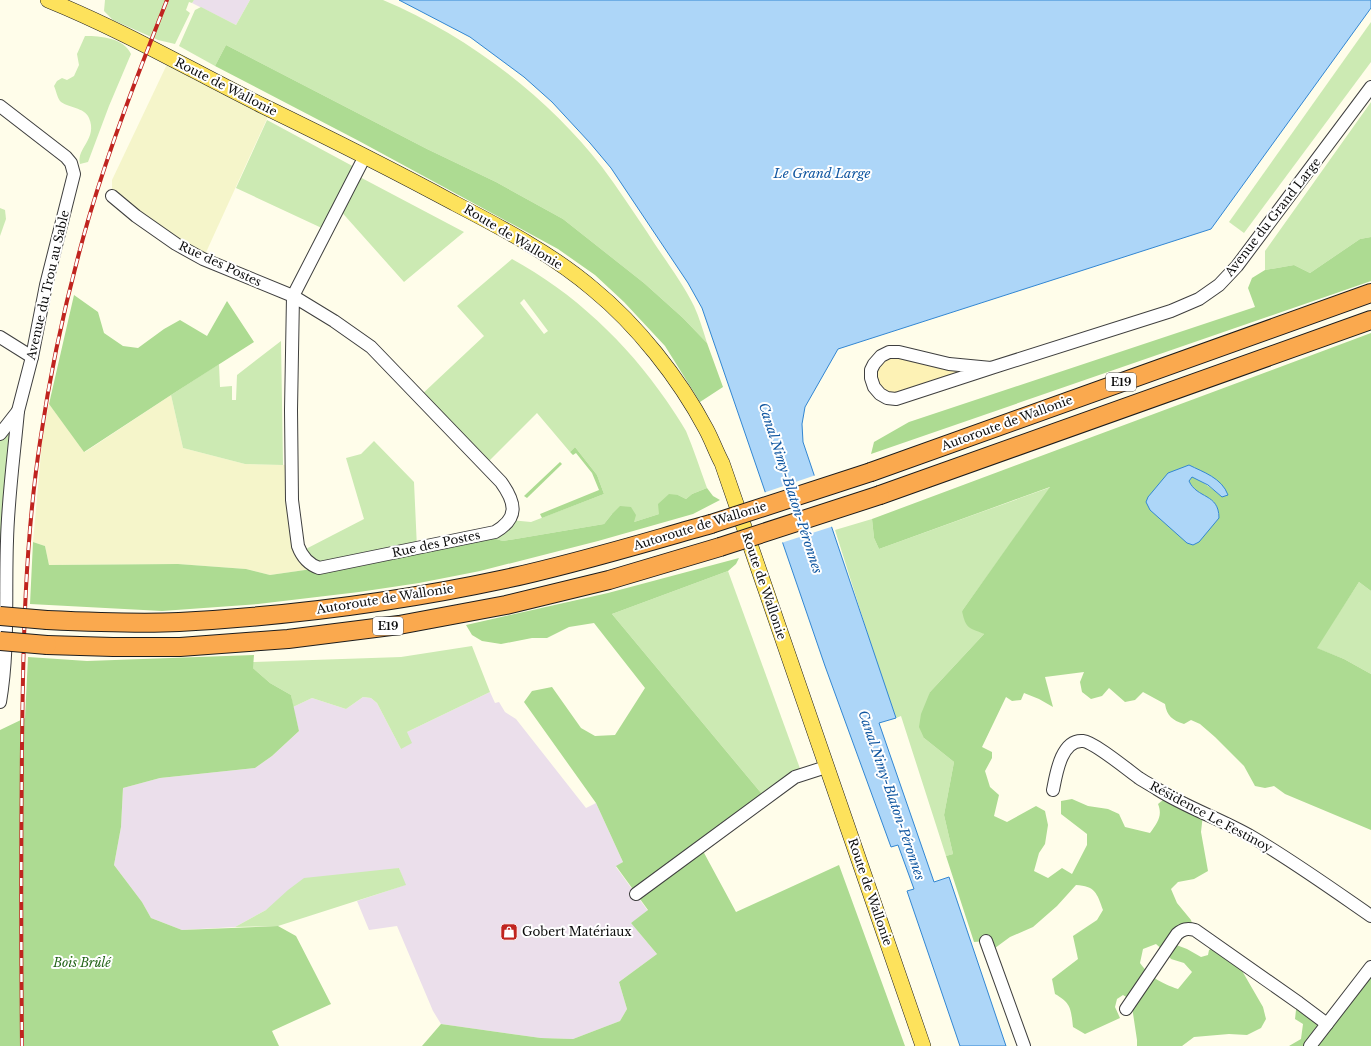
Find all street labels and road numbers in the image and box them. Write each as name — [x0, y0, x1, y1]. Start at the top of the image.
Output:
street label: Route de Wallonie — [173, 54, 280, 119]
street label: Avenue du Grand Large — [1221, 154, 1324, 280]
street label: Route de Wallonie — [461, 201, 565, 272]
street label: Avenue du Trou au Sable — [23, 208, 72, 362]
street label: Rue des Postes — [176, 238, 264, 289]
road number: E19 — [1106, 373, 1136, 391]
street label: Autoroute de Wallonie — [938, 392, 1075, 454]
street label: Autoroute de Wallonie — [631, 498, 768, 553]
street label: Rue des Postes — [390, 527, 481, 560]
street label: Route de Wallonie — [739, 530, 790, 642]
street label: Autoroute de Wallonie — [314, 580, 455, 617]
road number: E19 — [373, 617, 403, 635]
street label: Résidence Le Festinoy — [1147, 778, 1275, 855]
street label: Route de Wallonie — [845, 836, 896, 948]

